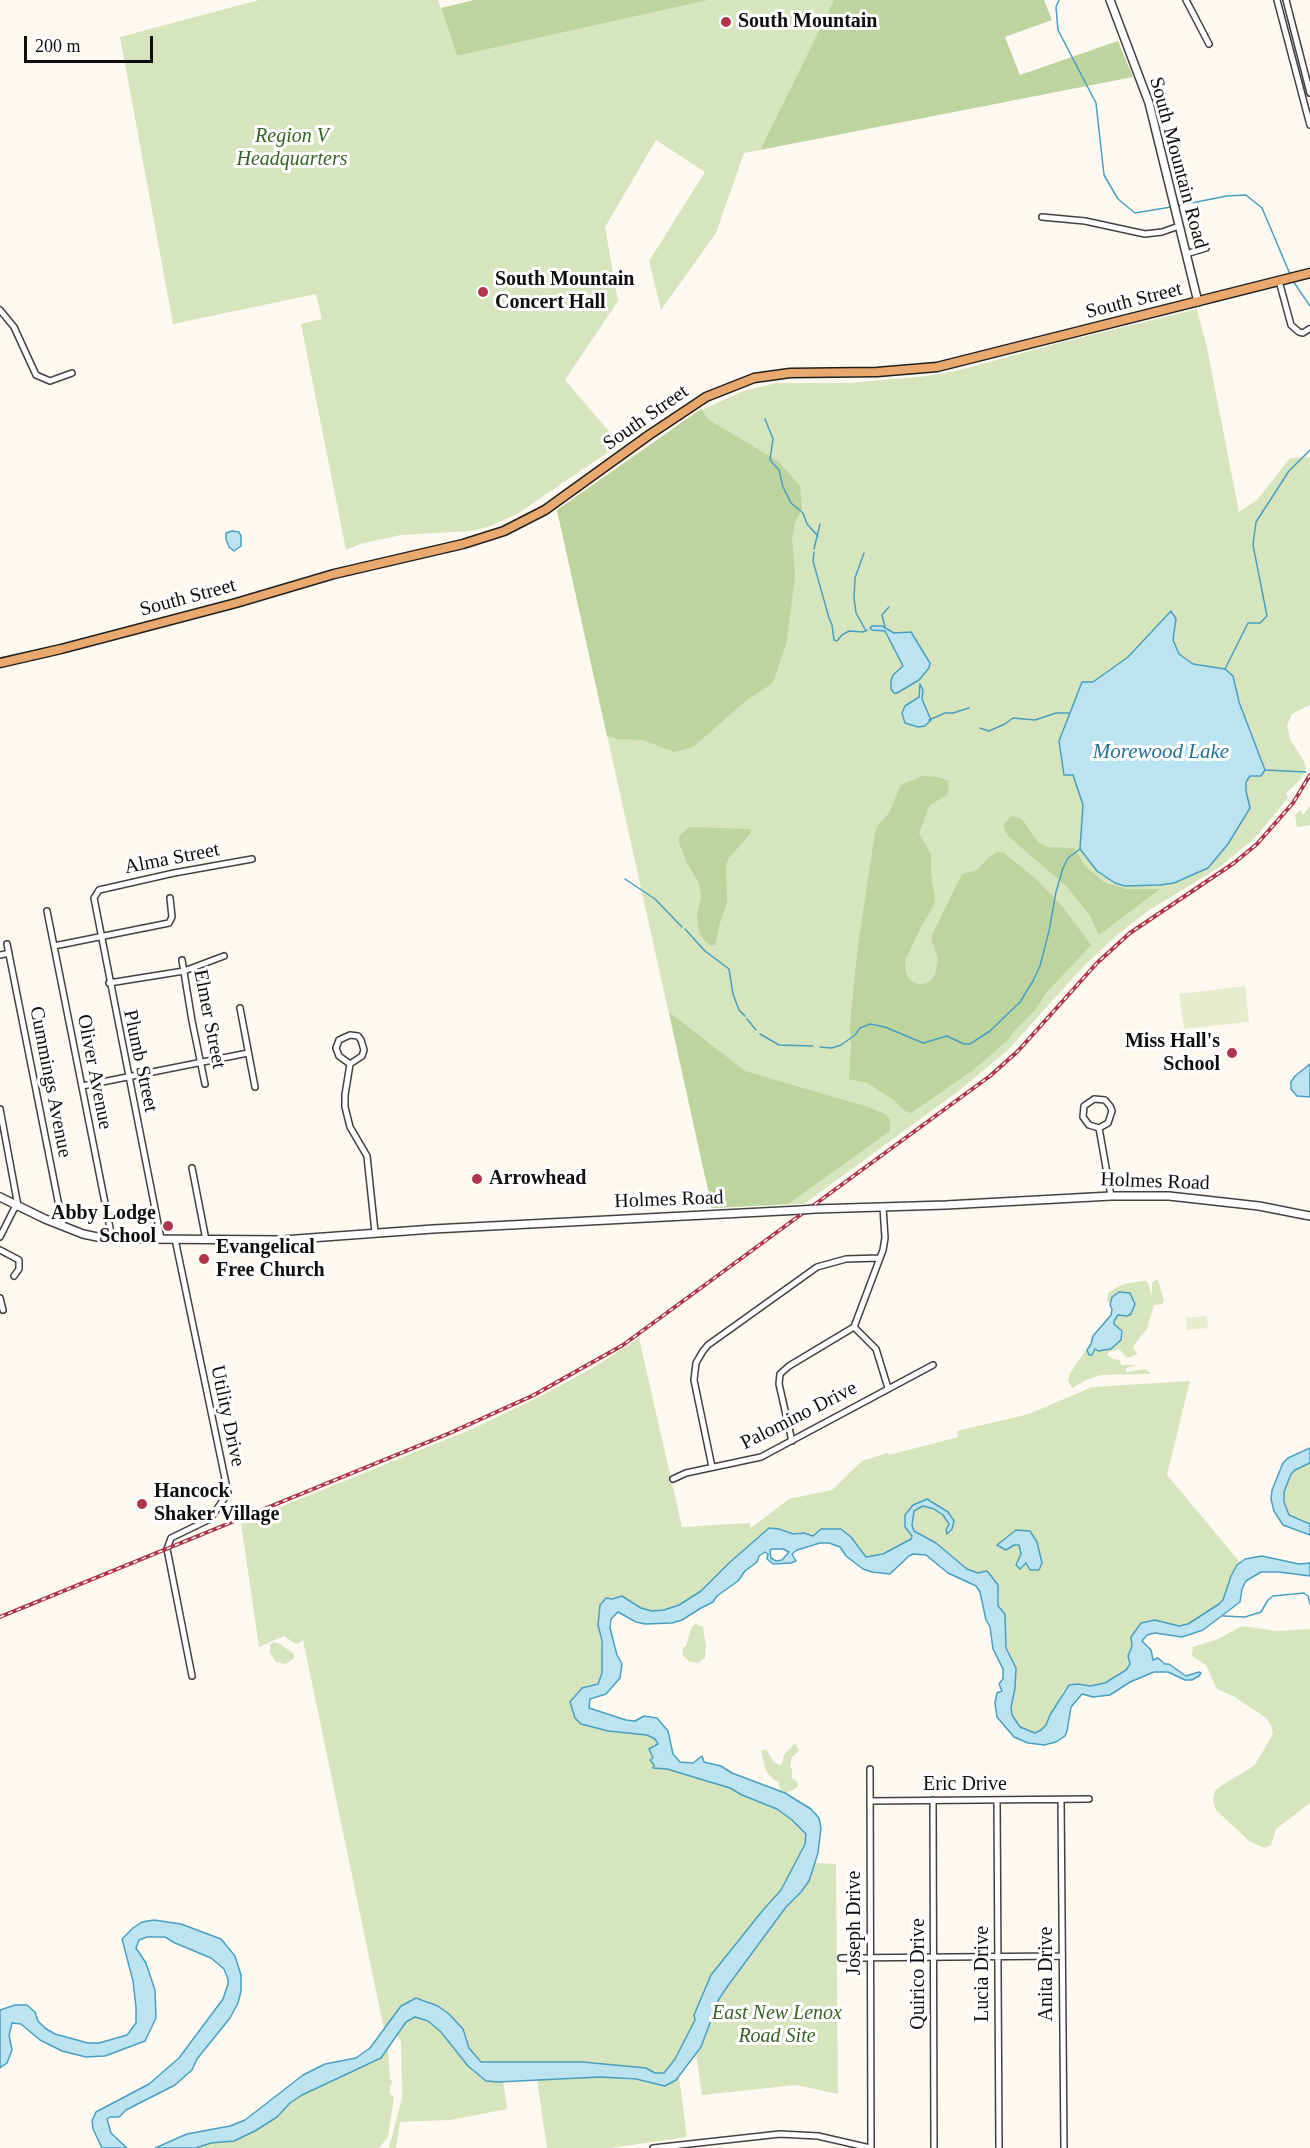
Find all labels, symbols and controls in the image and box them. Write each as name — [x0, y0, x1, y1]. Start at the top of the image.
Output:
place label: South Mountain — [738, 10, 877, 34]
marker: South Mountain — [719, 15, 733, 29]
scale bar — [27, 24, 156, 62]
text: 200 m — [35, 36, 81, 56]
street label: South Mountain Road — [1144, 75, 1212, 251]
park label: Region V Headquarters — [236, 125, 348, 172]
place label: South Mountain Concert Hall — [495, 268, 634, 315]
street label: South Street — [1083, 277, 1185, 325]
marker: South Mountain Concert Hall — [476, 285, 490, 299]
street label: South Street — [599, 380, 693, 456]
street label: South Street — [137, 574, 239, 622]
water label: Morewood Lake — [1093, 739, 1229, 765]
street label: Alma Street — [123, 838, 221, 880]
street label: Elmer Street — [188, 967, 230, 1071]
street label: Cummings Avenue — [24, 1004, 76, 1160]
street label: Plumb Street — [117, 1008, 163, 1114]
street label: Oliver Avenue — [71, 1012, 117, 1132]
place label: Miss Hall's School — [1125, 1030, 1220, 1077]
marker: Miss Hall's School — [1225, 1046, 1239, 1060]
place label: Arrowhead — [489, 1167, 586, 1191]
street label: Holmes Road — [1100, 1168, 1210, 1196]
marker: Arrowhead — [470, 1172, 484, 1186]
street label: Holmes Road — [614, 1186, 724, 1214]
place label: Abby Lodge School — [51, 1202, 156, 1249]
marker: Abby Lodge School — [161, 1219, 175, 1233]
place label: Evangelical Free Church — [216, 1236, 325, 1283]
marker: Evangelical Free Church — [197, 1252, 211, 1266]
street label: Utility Drive — [205, 1363, 249, 1469]
street label: Palomino Drive — [737, 1376, 861, 1456]
place label: Hancock Shaker Village — [154, 1480, 279, 1527]
marker: Hancock Shaker Village — [135, 1497, 149, 1511]
street label: Eric Drive — [923, 1773, 1007, 1797]
street label: Joseph Drive — [843, 1871, 867, 1975]
street label: Quirico Drive — [907, 1918, 931, 2030]
street label: Lucia Drive — [971, 1926, 995, 2022]
street label: Anita Drive — [1035, 1927, 1059, 2021]
park label: East New Lenox Road Site — [712, 2002, 842, 2049]

